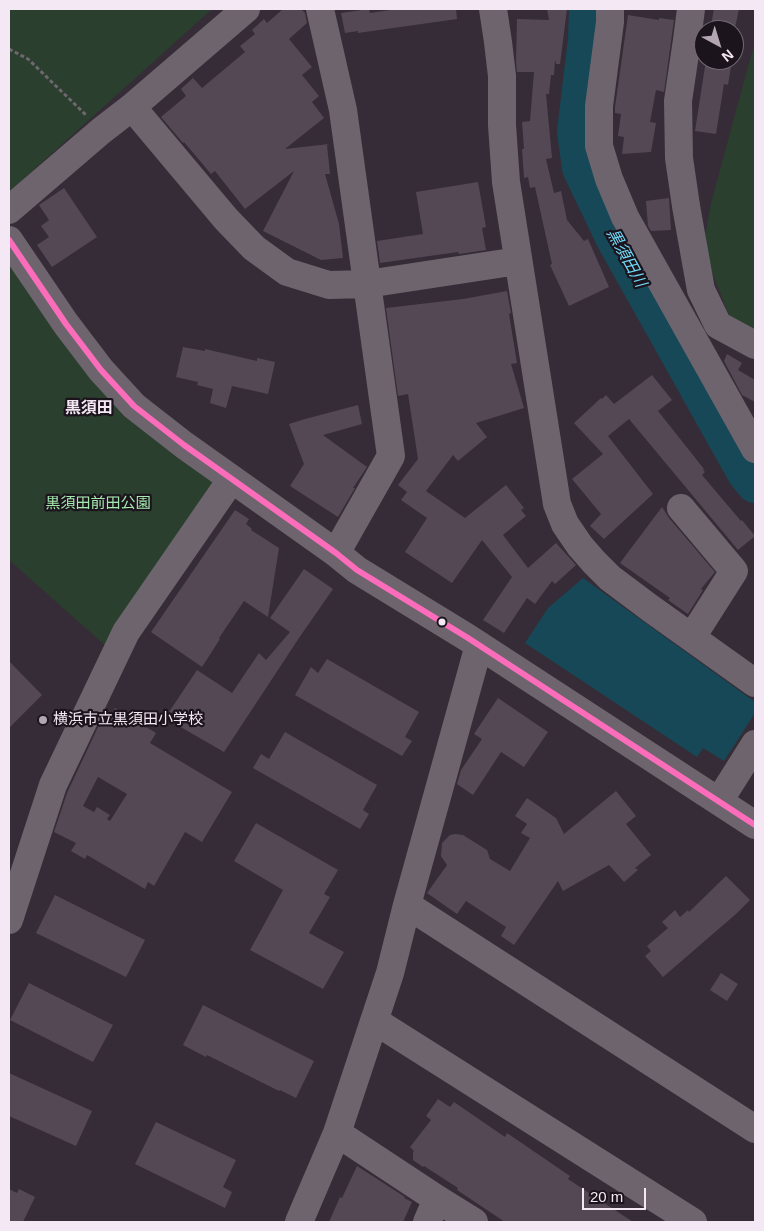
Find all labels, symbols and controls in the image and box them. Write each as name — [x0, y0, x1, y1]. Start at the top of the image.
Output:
north arrow — [694, 20, 744, 70]
text: N — [719, 46, 737, 65]
water label: 黒須田川 — [602, 225, 650, 291]
district label: 黒須田 — [65, 399, 113, 419]
park label: 黒須田前田公園 — [46, 495, 150, 513]
unlabelled marker — [437, 617, 447, 627]
place label: 横浜市立黒須田小学校 — [53, 711, 203, 729]
marker: 横浜市立黒須田小学校 — [37, 714, 49, 726]
scale bar — [584, 1178, 648, 1210]
text: 20 m — [590, 1188, 623, 1205]

